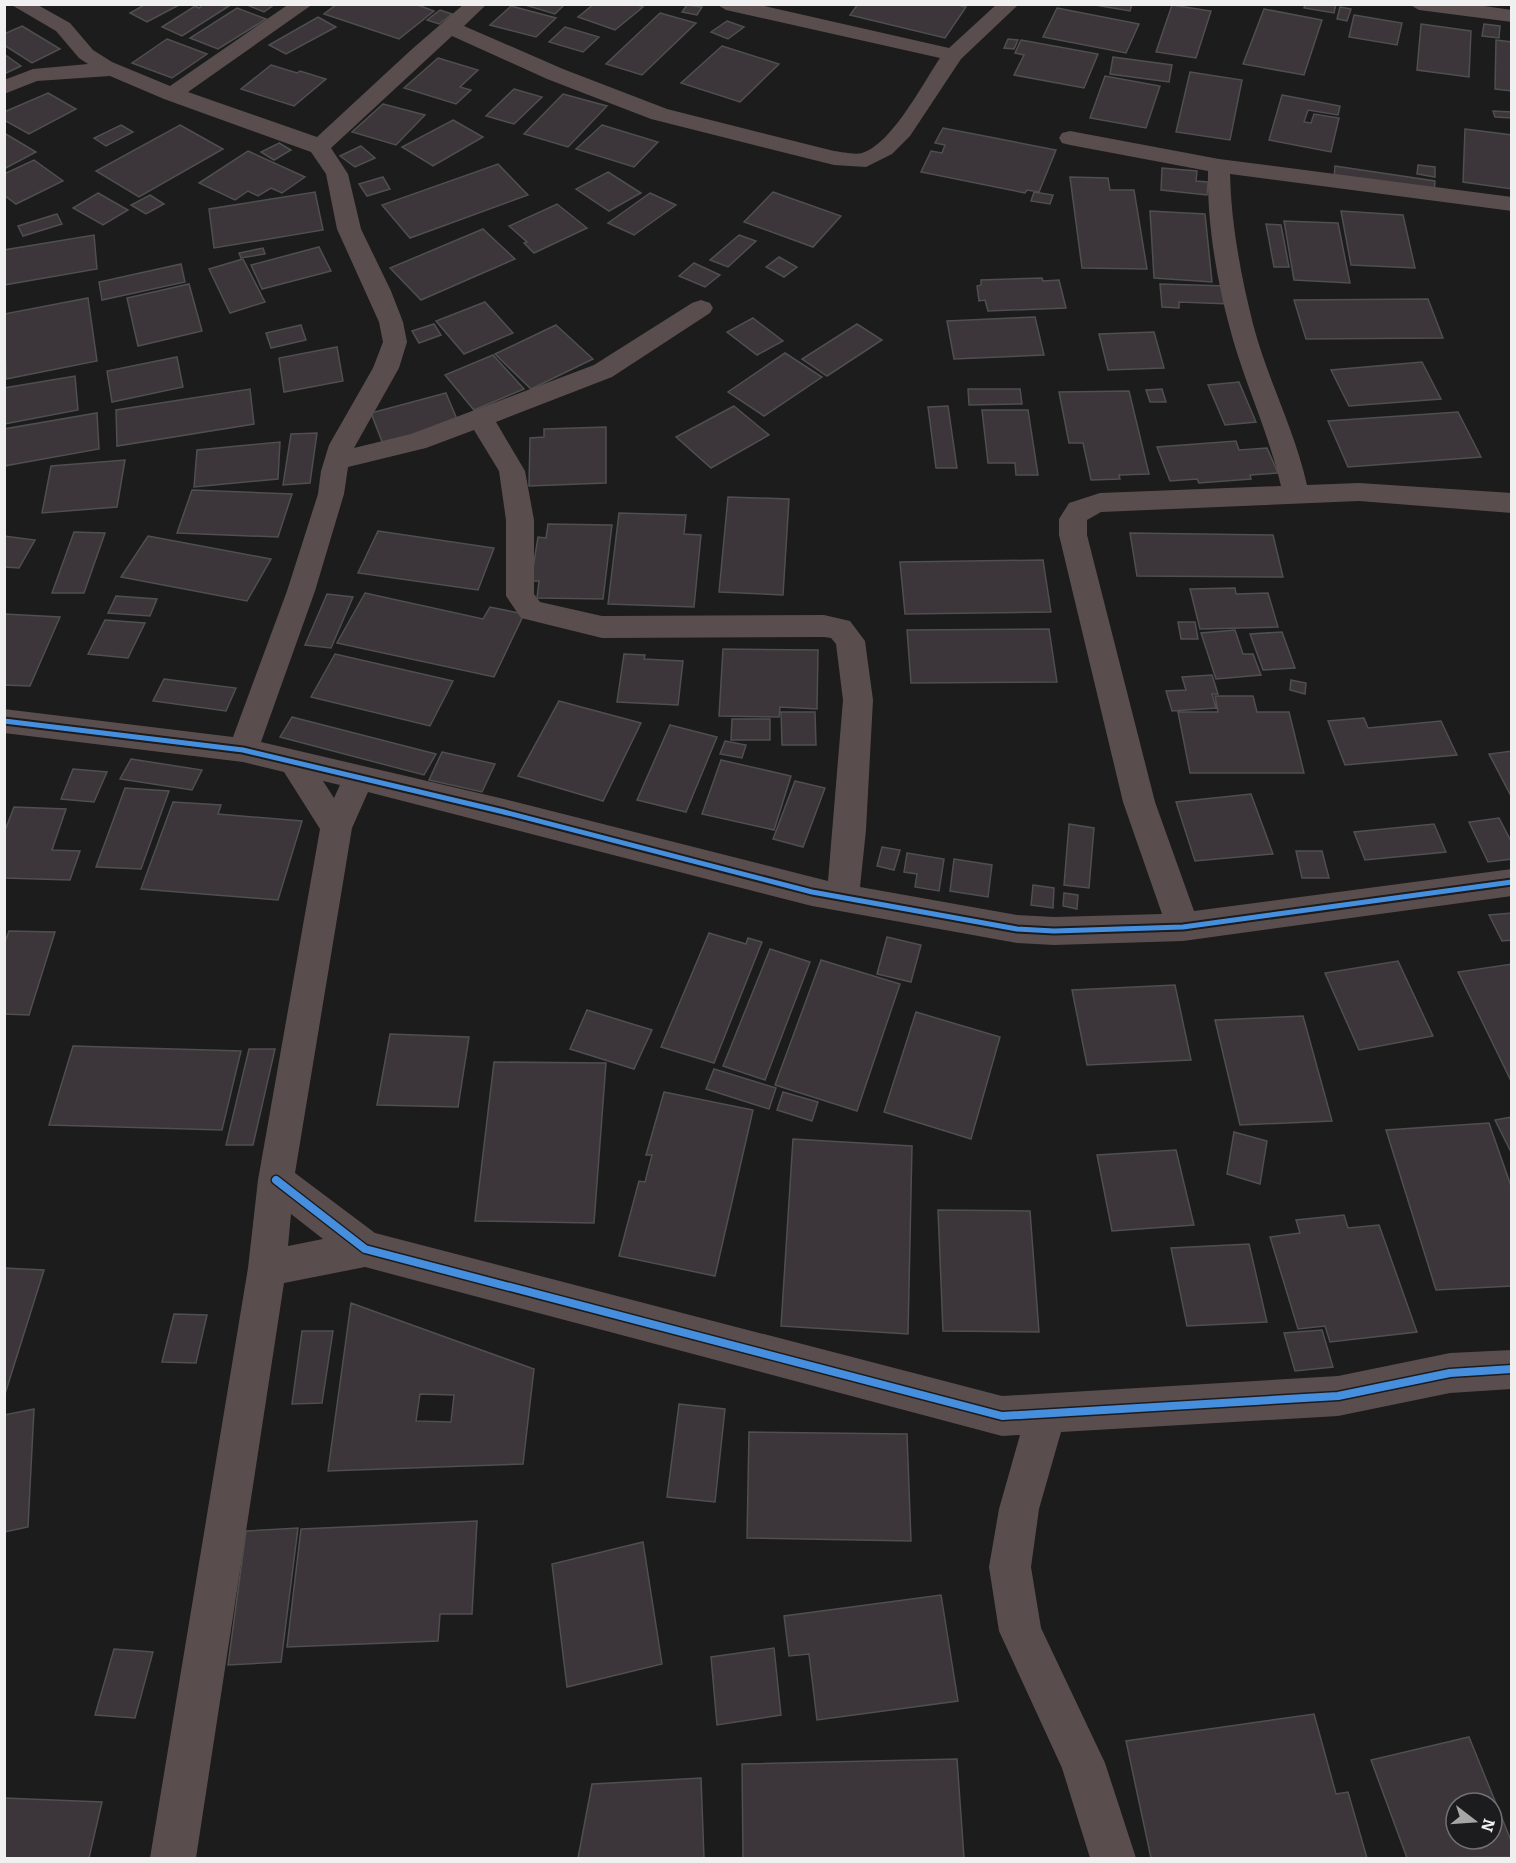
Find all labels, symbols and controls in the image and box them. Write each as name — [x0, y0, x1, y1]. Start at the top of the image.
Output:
north arrow — [1444, 1791, 1504, 1851]
text: N — [1477, 1817, 1499, 1834]

